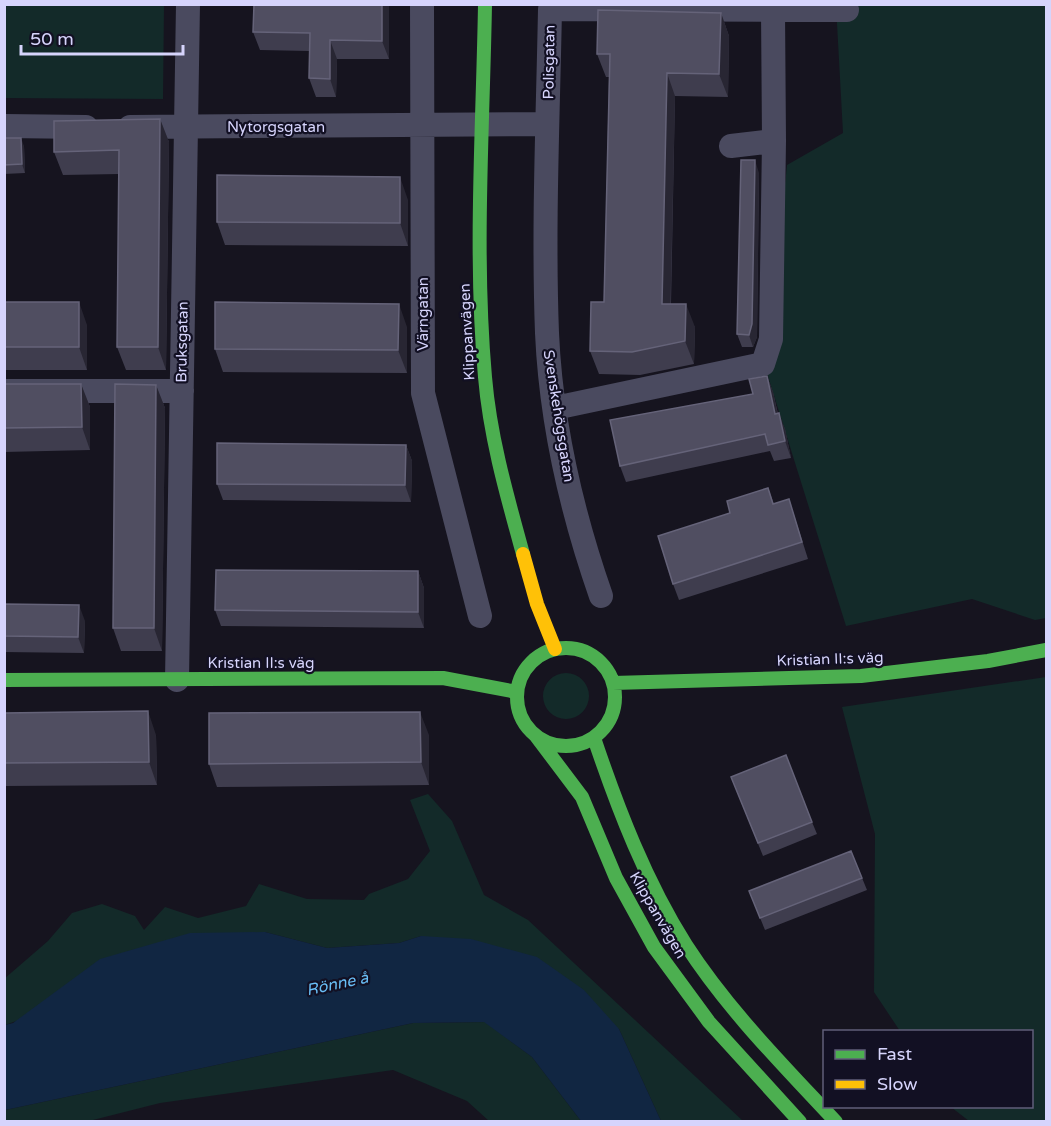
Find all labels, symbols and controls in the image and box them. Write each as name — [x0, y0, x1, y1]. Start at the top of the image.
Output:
scale bar — [21, 18, 183, 56]
street label: Polisgatan — [539, 25, 559, 99]
text: 50 m — [30, 28, 74, 50]
street label: Nytorgsgatan — [227, 118, 325, 136]
street label: Värngatan — [414, 277, 432, 351]
street label: Klippanvägen — [455, 283, 479, 381]
street label: Bruksgatan — [172, 301, 192, 383]
street label: Svenskehögsgatan — [540, 348, 578, 484]
street label: Kristian II:s väg — [776, 648, 884, 670]
street label: Kristian II:s väg — [208, 654, 314, 672]
street label: Klippanvägen — [626, 868, 690, 962]
water label: Rönne å — [304, 967, 371, 1000]
legend — [823, 1030, 1033, 1108]
text: Fast — [877, 1043, 912, 1065]
text: Slow — [877, 1073, 918, 1095]

